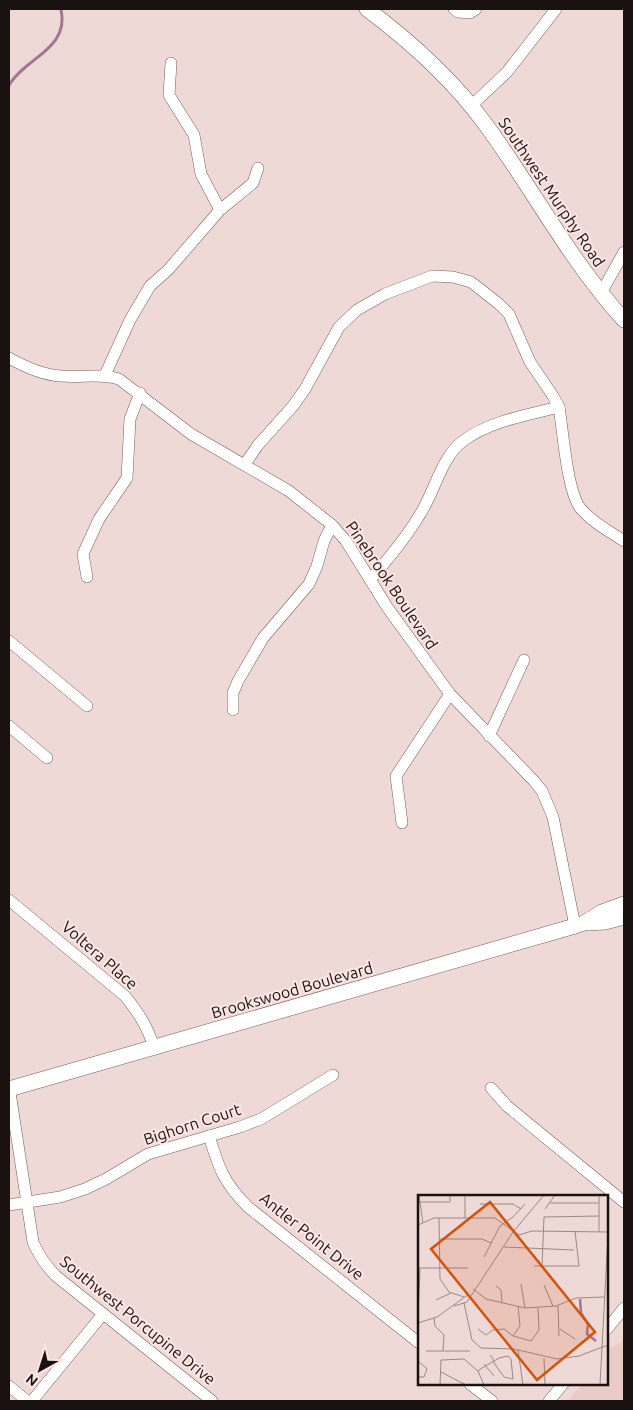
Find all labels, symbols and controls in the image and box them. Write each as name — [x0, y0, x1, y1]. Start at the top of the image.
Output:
street label: Southwest Murphy Road — [495, 114, 609, 270]
street label: Pinebrook Boulevard — [342, 518, 442, 652]
street label: Voltera Place — [58, 917, 142, 993]
street label: Brookswood Boulevard — [209, 958, 375, 1022]
street label: Bighorn Court — [141, 1100, 244, 1148]
street label: Antler Point Drive — [257, 1189, 367, 1283]
inset map — [418, 1195, 608, 1385]
street label: Southwest Porcupine Drive — [57, 1252, 219, 1388]
north arrow — [15, 1345, 65, 1395]
text: N — [23, 1371, 41, 1390]

